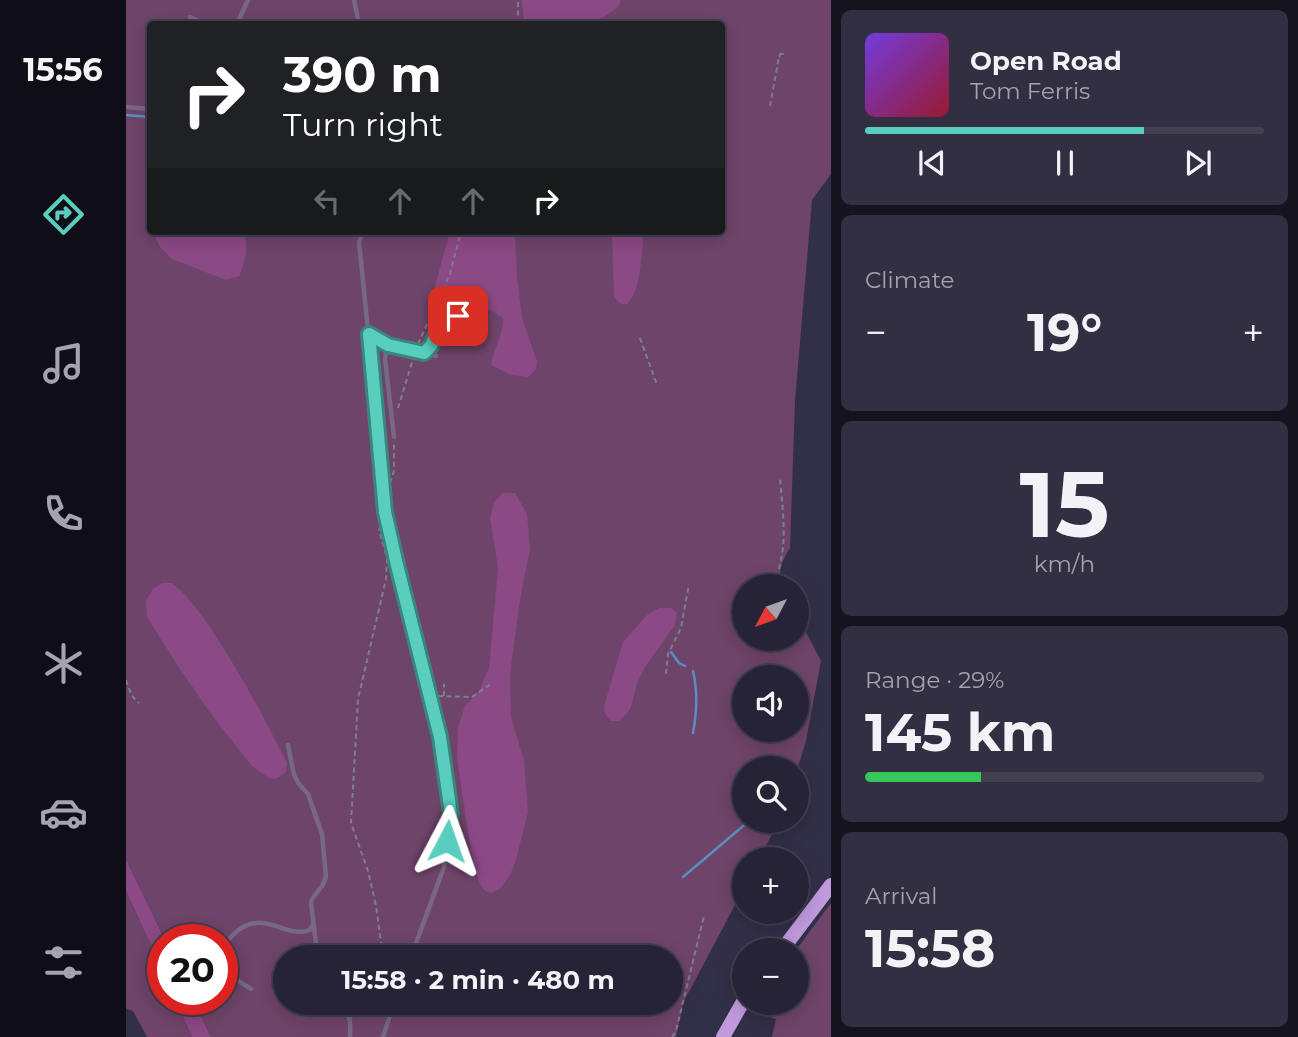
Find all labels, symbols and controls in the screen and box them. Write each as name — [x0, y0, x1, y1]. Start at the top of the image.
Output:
text: 390 m — [283, 45, 442, 104]
text: Open Road — [970, 45, 1122, 77]
icon: right — [168, 49, 259, 140]
text: 15:56 — [23, 50, 103, 89]
text: Tom Ferris — [970, 77, 1090, 105]
text: Turn right — [283, 105, 443, 144]
icon: previous — [913, 144, 951, 182]
icon: pause — [1046, 144, 1084, 182]
icon: next — [1179, 144, 1217, 182]
icon: left — [308, 182, 346, 220]
icon: ahead — [381, 182, 419, 220]
icon: ahead — [454, 182, 492, 220]
icon: right — [527, 182, 565, 220]
icon: directions — [39, 190, 88, 239]
text: Climate — [865, 266, 954, 294]
pin — [428, 286, 488, 346]
icon: arrive — [439, 297, 477, 335]
text: 19° — [1027, 301, 1102, 364]
text: − — [865, 309, 887, 356]
text: + — [1242, 309, 1264, 356]
icon: music — [39, 339, 88, 388]
text: 15 — [1020, 449, 1109, 560]
icon: phone — [39, 489, 88, 538]
text: km/h — [1034, 550, 1095, 578]
north arrow — [732, 574, 808, 651]
map controls — [732, 574, 809, 1015]
icon: climate — [39, 639, 88, 688]
button: sound — [732, 665, 809, 742]
text: Range · 29% — [865, 666, 1004, 694]
text: 145 km — [865, 701, 1055, 764]
button: search — [732, 756, 809, 833]
icon: car — [39, 788, 88, 837]
position arrow — [410, 804, 484, 878]
button: + — [732, 847, 809, 924]
text: Arrival — [865, 882, 938, 910]
text: 15:58 — [865, 917, 995, 980]
speed limit sign: 20 — [147, 924, 238, 1015]
icon: filters — [39, 938, 88, 987]
button: − — [732, 938, 809, 1015]
text: 15:58 · 2 min · 480 m — [341, 964, 615, 996]

